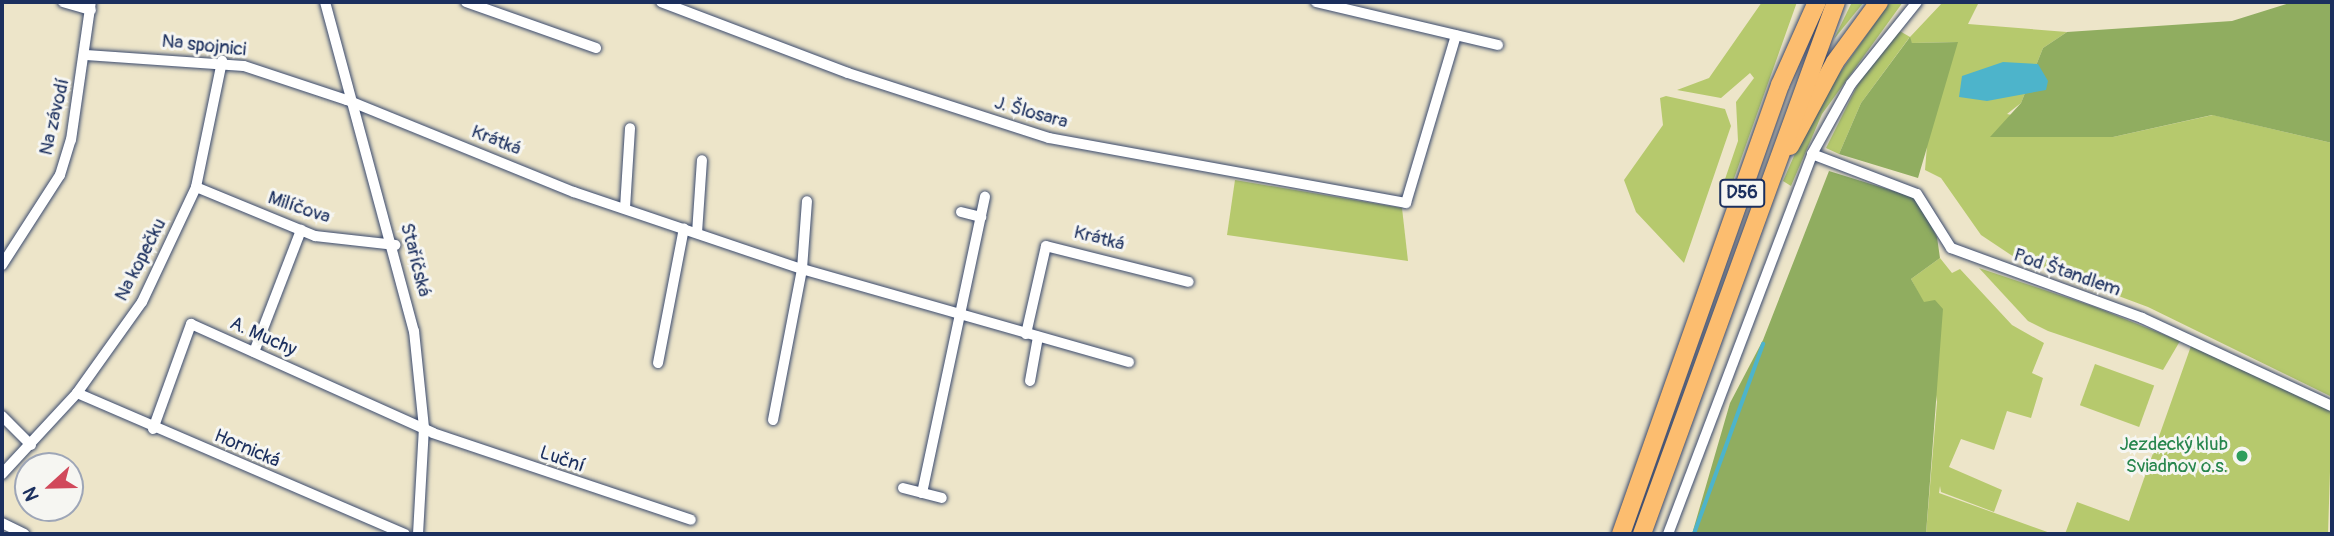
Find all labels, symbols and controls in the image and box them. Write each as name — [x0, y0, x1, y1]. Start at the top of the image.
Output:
street label: Na spojnici — [161, 30, 247, 62]
street label: Na závodí — [35, 76, 75, 158]
street label: J. Šlosara — [992, 92, 1070, 134]
street label: Krátká — [468, 121, 524, 161]
road number: D56 — [1718, 178, 1766, 208]
street label: Milíčova — [265, 187, 333, 229]
street label: Na kopečku — [110, 215, 172, 305]
street label: Staříčská — [395, 221, 435, 299]
street label: Krátká — [1071, 221, 1127, 257]
street label: Pod Štandlem — [2010, 244, 2124, 302]
street label: A. Muchy — [226, 312, 300, 362]
street label: Hornická — [211, 425, 283, 473]
place label: Jezdecký klub Sviadnov o.s. — [2120, 434, 2228, 478]
street label: Luční — [536, 442, 588, 478]
marker: Jezdecký klub Sviadnov o.s. — [2234, 448, 2250, 464]
north arrow — [14, 452, 84, 522]
text: N — [18, 484, 45, 505]

